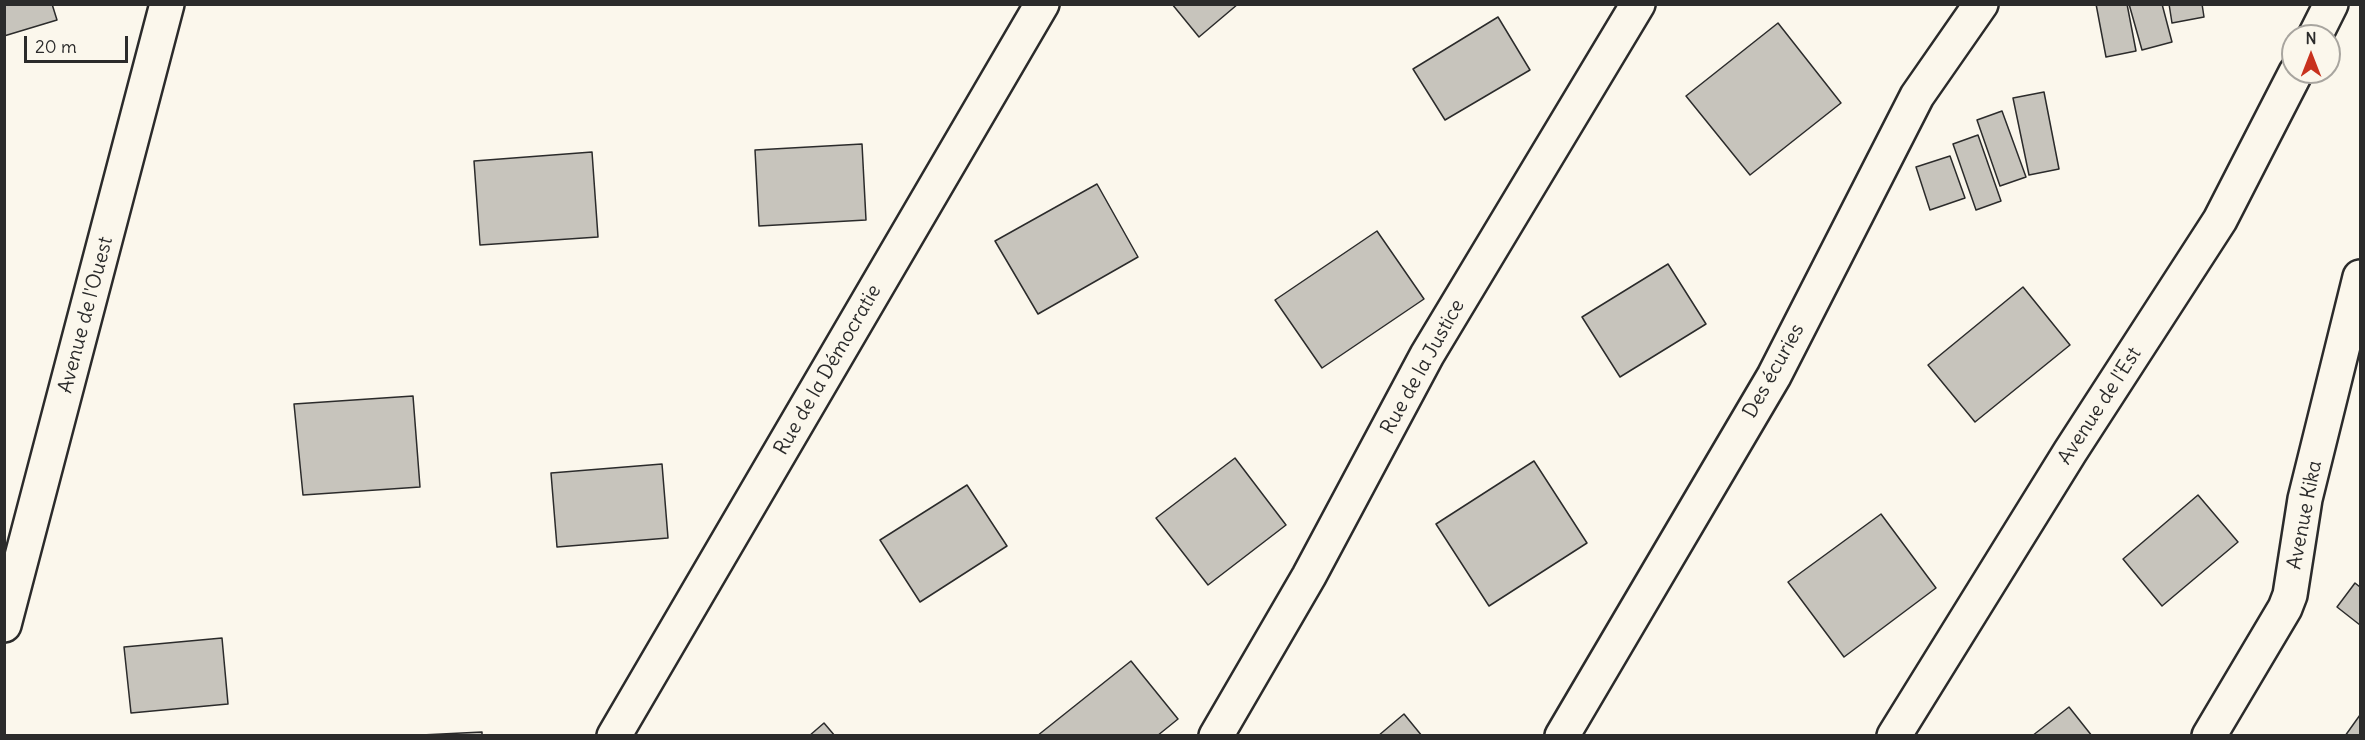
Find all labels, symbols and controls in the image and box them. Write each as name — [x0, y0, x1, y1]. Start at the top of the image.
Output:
scale bar — [27, 24, 130, 62]
north arrow — [2281, 24, 2341, 84]
text: N — [2305, 28, 2317, 48]
text: 20 m — [35, 35, 77, 58]
street label: Avenue de l'Ouest — [54, 234, 118, 396]
street label: Rue de la Démocratie — [769, 280, 887, 460]
street label: Rue de la Justice — [1376, 295, 1470, 439]
street label: Des écuries — [1738, 320, 1810, 422]
street label: Avenue de l'Est — [2053, 343, 2147, 469]
street label: Avenue Kika — [2283, 459, 2327, 571]

